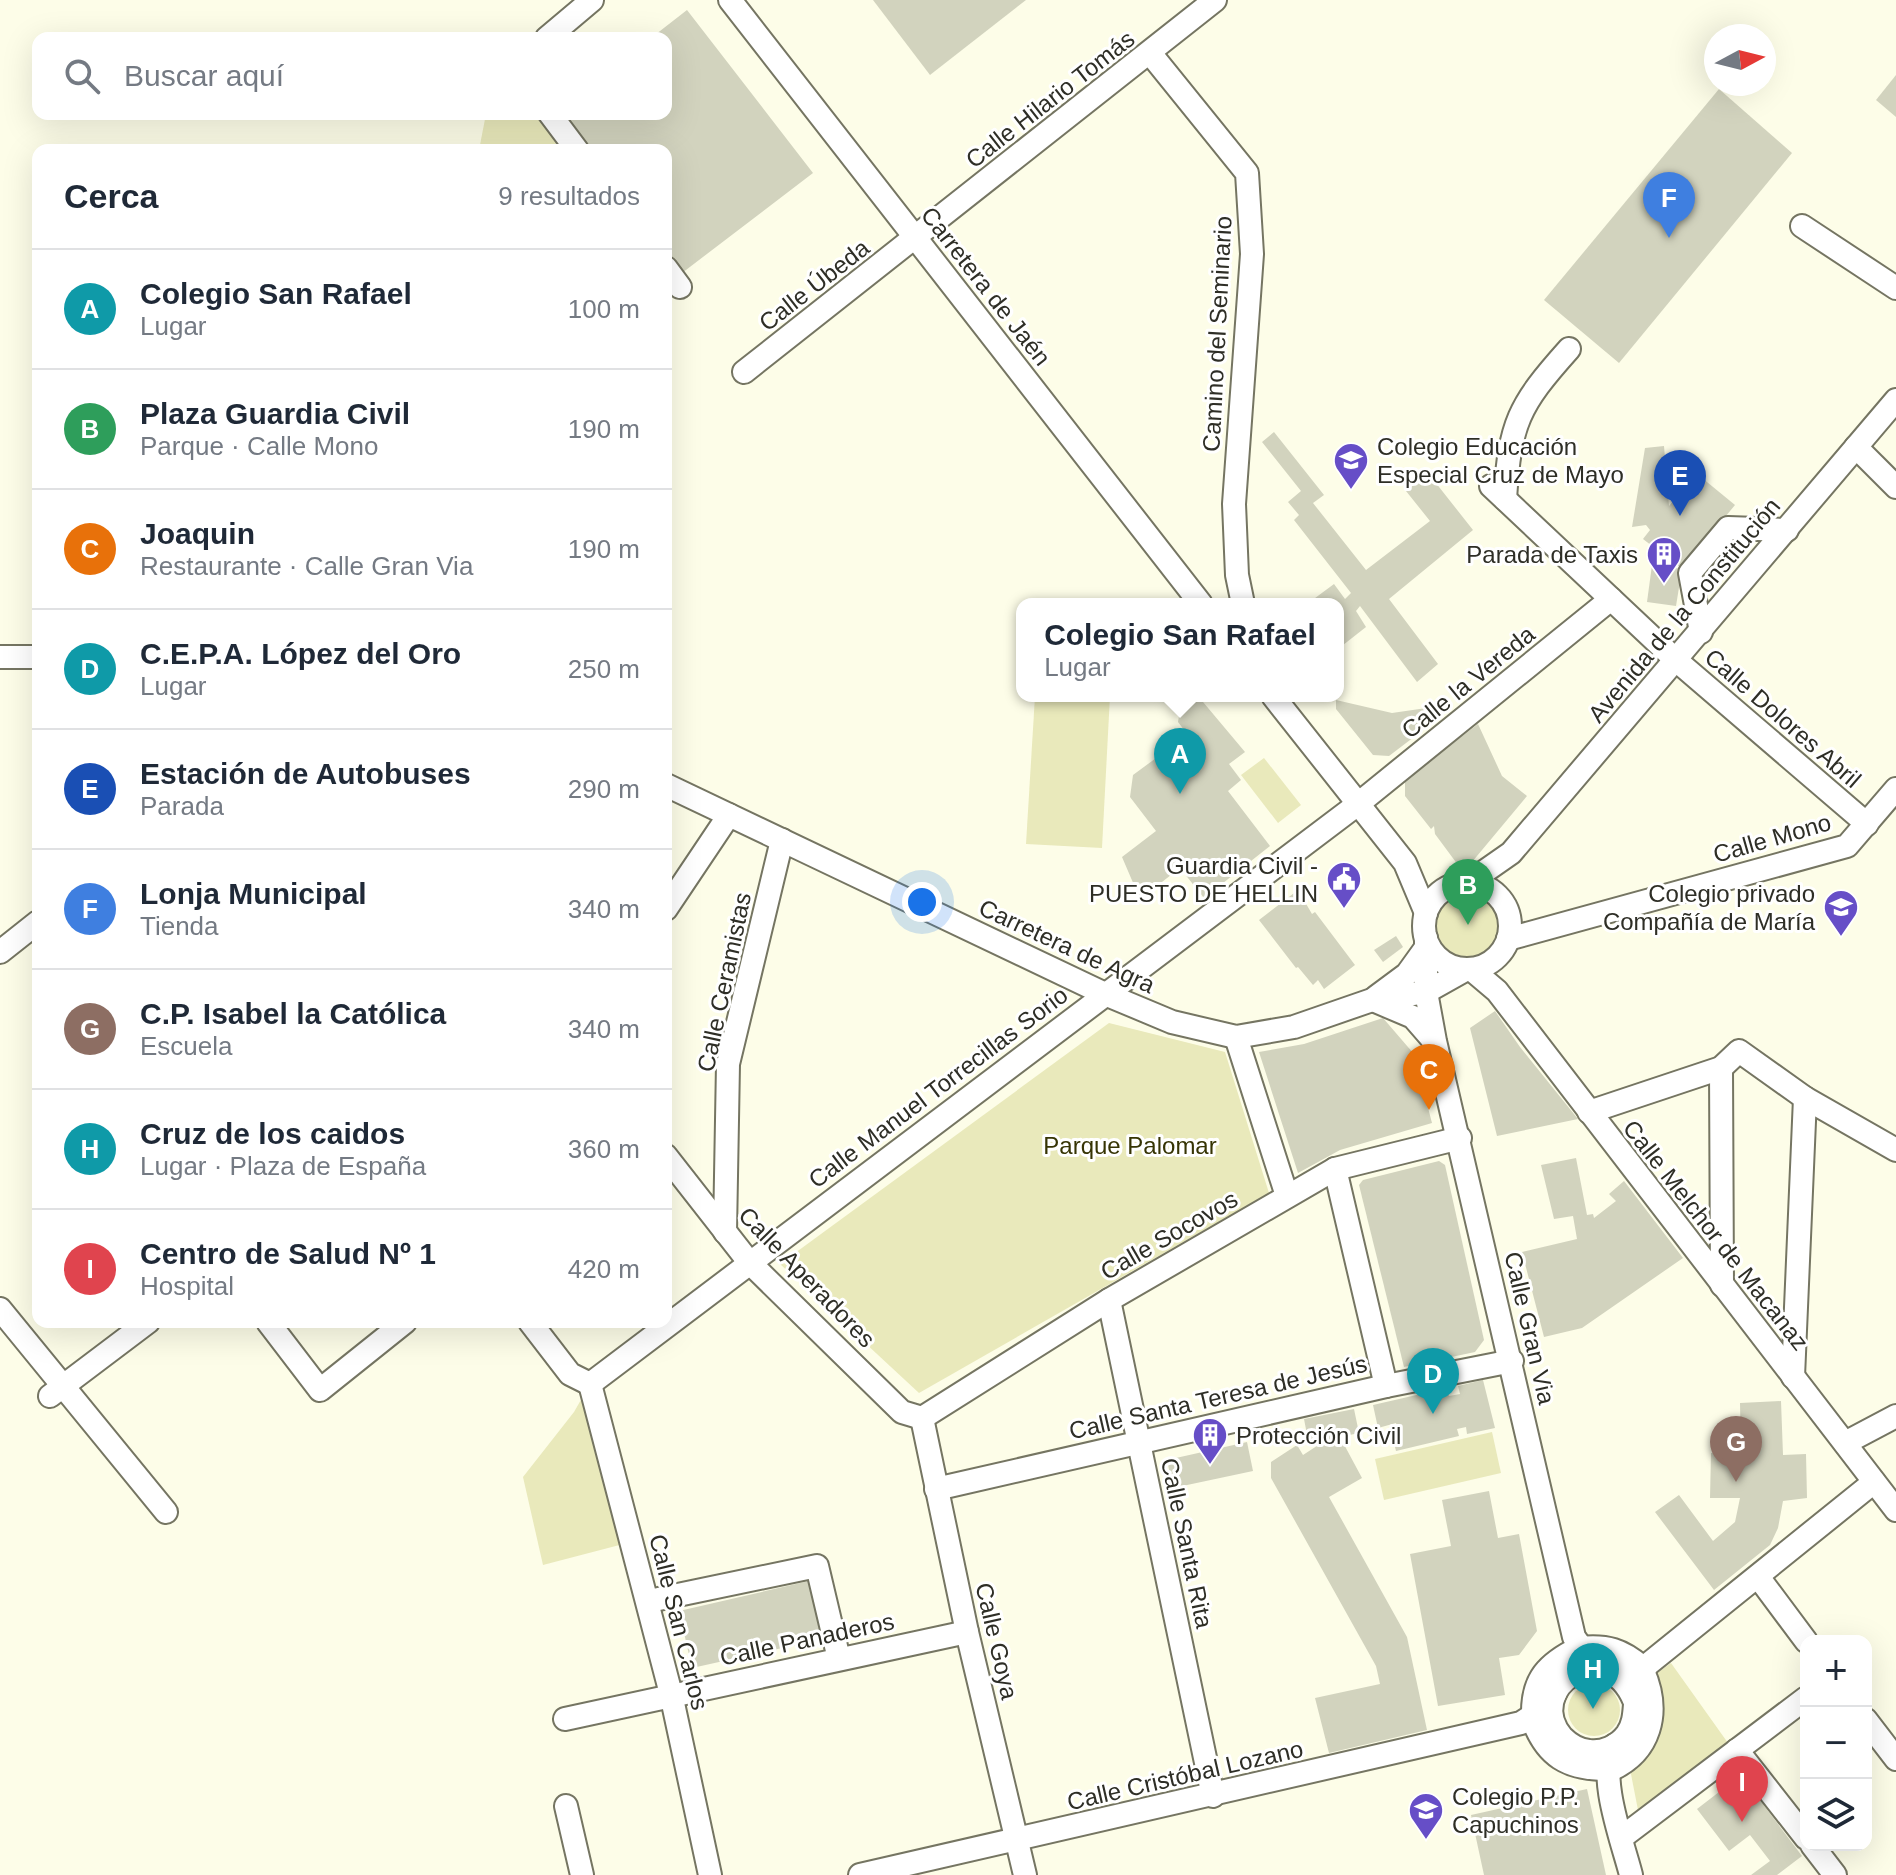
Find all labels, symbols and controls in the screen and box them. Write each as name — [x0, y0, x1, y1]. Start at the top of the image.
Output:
north arrow — [1704, 24, 1776, 96]
street label: Calle Hilario Tomás — [960, 25, 1140, 173]
search box — [32, 32, 672, 120]
icon: search — [60, 54, 104, 98]
text: Buscar aquí — [124, 59, 284, 92]
pin: F — [1643, 172, 1695, 238]
text: Cerca — [64, 177, 159, 215]
text: 9 resultados — [498, 181, 640, 211]
street label: Carretera de Jaén — [916, 201, 1056, 371]
street label: Camino del Seminario — [1197, 215, 1237, 453]
street label: Calle Úbeda — [754, 233, 875, 336]
text: Colegio San Rafael — [140, 277, 412, 310]
text: A — [81, 294, 99, 324]
text: 100 m — [568, 294, 640, 324]
text: Lugar — [140, 311, 207, 341]
text: Plaza Guardia Civil — [140, 397, 410, 430]
text: B — [81, 414, 99, 444]
text: 190 m — [568, 414, 640, 444]
text: Parque · Calle Mono — [140, 431, 378, 461]
place label: Colegio Educación Especial Cruz de Mayo — [1377, 433, 1624, 488]
school or university icon: Colegio Educación Especial Cruz de Mayo — [1332, 441, 1370, 491]
pin: E — [1654, 450, 1706, 516]
street label: Avenida de la Constitución — [1582, 493, 1786, 727]
text: Joaquin — [140, 517, 255, 550]
text: C — [81, 534, 99, 564]
text: 190 m — [568, 534, 640, 564]
building icon: Parada de Taxis — [1645, 535, 1683, 585]
place label: Parada de Taxis — [1466, 541, 1638, 568]
text: Restaurante · Calle Gran Via — [140, 551, 473, 581]
popup — [1016, 598, 1344, 702]
text: Colegio San Rafael — [1044, 618, 1316, 651]
street label: Calle la Vereda — [1396, 620, 1540, 744]
text: C.E.P.A. López del Oro — [140, 637, 461, 670]
street label: Calle Dolores Abril — [1700, 643, 1866, 793]
text: Lugar — [1044, 652, 1111, 682]
text: D — [81, 654, 99, 684]
text: 250 m — [568, 654, 640, 684]
text: Lugar — [140, 671, 207, 701]
pin: A — [1154, 728, 1206, 794]
text: Estación de Autobuses — [140, 757, 471, 790]
text: E — [81, 774, 99, 804]
text: 290 m — [568, 774, 640, 804]
text: Parada — [140, 791, 224, 821]
street label: Calle Mono — [1710, 808, 1834, 868]
place label: Guardia Civil - PUESTO DE HELLIN — [1089, 852, 1318, 907]
pin: B — [1442, 859, 1494, 925]
public building icon: Guardia Civil - PUESTO DE HELLIN — [1325, 860, 1363, 910]
text: Lonja Municipal — [140, 877, 367, 910]
place label: Colegio privado Compañía de María — [1603, 880, 1816, 935]
your location — [902, 882, 942, 922]
school or university icon: Colegio privado Compañía de María — [1822, 888, 1860, 938]
street label: Calle Ceramistas — [692, 890, 756, 1074]
street label: Carretera de Agra — [975, 893, 1160, 999]
text: F — [82, 894, 98, 924]
text: 340 m — [568, 894, 640, 924]
text: Tienda — [140, 911, 219, 941]
street label: Calle Manuel Torrecillas Sorio — [803, 981, 1073, 1193]
text: C.P. Isabel la Católica — [140, 997, 446, 1030]
text: G — [80, 1014, 100, 1044]
text: 340 m — [568, 1014, 640, 1044]
text: Escuela — [140, 1031, 233, 1061]
pin: C — [1403, 1044, 1455, 1110]
street label: Calle Melchor de Macanaz — [1618, 1115, 1814, 1355]
text: Cruz de los caidos — [140, 1117, 405, 1150]
park label: Parque Palomar — [1043, 1132, 1217, 1159]
text: H — [81, 1134, 99, 1164]
text: 360 m — [568, 1134, 640, 1164]
text: Lugar · Plaza de España — [140, 1151, 426, 1181]
street label: Calle Socovos — [1096, 1185, 1242, 1285]
street label: Calle Aperadores — [733, 1201, 881, 1353]
text: Centro de Salud Nº 1 — [140, 1237, 436, 1270]
street label: Calle Gran Via — [1499, 1249, 1561, 1407]
text: I — [86, 1254, 94, 1284]
text: 420 m — [568, 1254, 640, 1284]
text: Hospital — [140, 1271, 234, 1301]
pin: D — [1407, 1348, 1459, 1414]
street label: Calle Santa Teresa de Jesús — [1066, 1350, 1370, 1444]
building icon: Protección Civil — [1191, 1416, 1229, 1466]
pin: G — [1710, 1416, 1762, 1482]
place label: Protección Civil — [1236, 1422, 1401, 1449]
street label: Calle Santa Rita — [1156, 1455, 1218, 1631]
street label: Calle San Carlos — [644, 1531, 714, 1713]
street label: Calle Goya — [970, 1580, 1024, 1703]
street label: Calle Panaderos — [717, 1607, 897, 1671]
map controls — [1800, 1635, 1872, 1851]
button: + — [1800, 1635, 1872, 1707]
pin: H — [1567, 1643, 1619, 1709]
button: − — [1800, 1707, 1872, 1779]
street label: Calle Cristóbal Lozano — [1064, 1735, 1306, 1815]
pin: I — [1716, 1756, 1768, 1822]
button: layers — [1800, 1779, 1872, 1851]
place label: Colegio P.P. Capuchinos — [1452, 1783, 1579, 1838]
school or university icon: Colegio P.P. Capuchinos — [1407, 1791, 1445, 1841]

